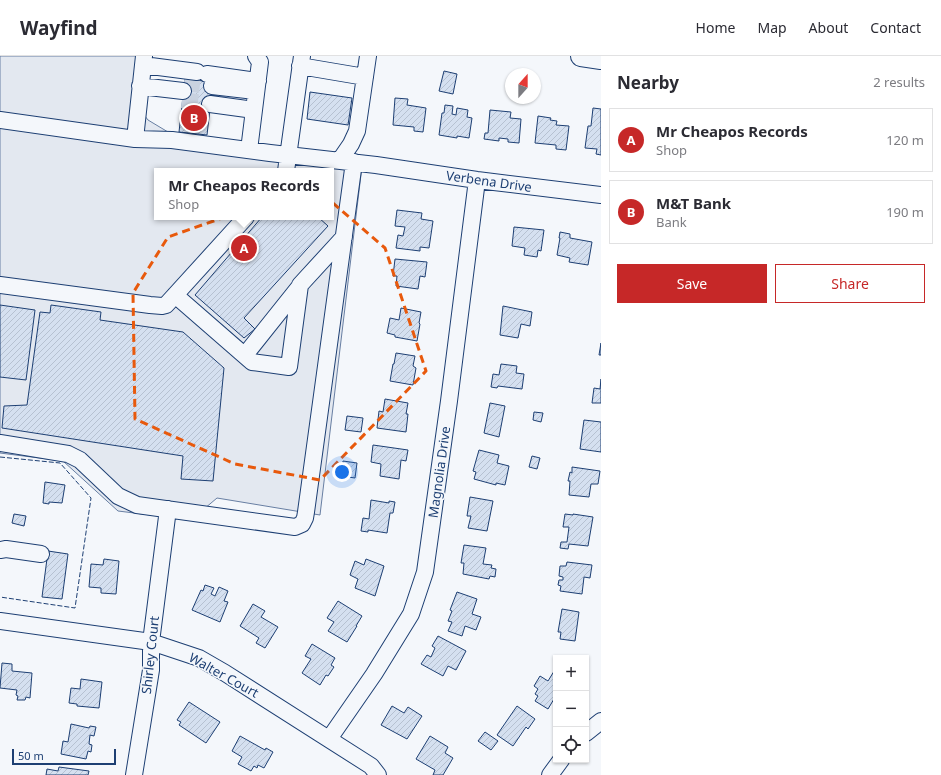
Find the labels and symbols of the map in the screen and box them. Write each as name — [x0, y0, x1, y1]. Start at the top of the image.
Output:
north arrow — [505, 68, 541, 104]
pin: B — [181, 103, 207, 133]
street label: Verbena Drive — [445, 166, 533, 196]
pin: A — [231, 233, 257, 263]
street label: Magnolia Drive — [424, 425, 454, 519]
your location — [332, 462, 352, 482]
street label: Shirley Court — [137, 615, 163, 695]
street label: Walter Court — [186, 648, 262, 702]
scale bar — [12, 747, 116, 766]

